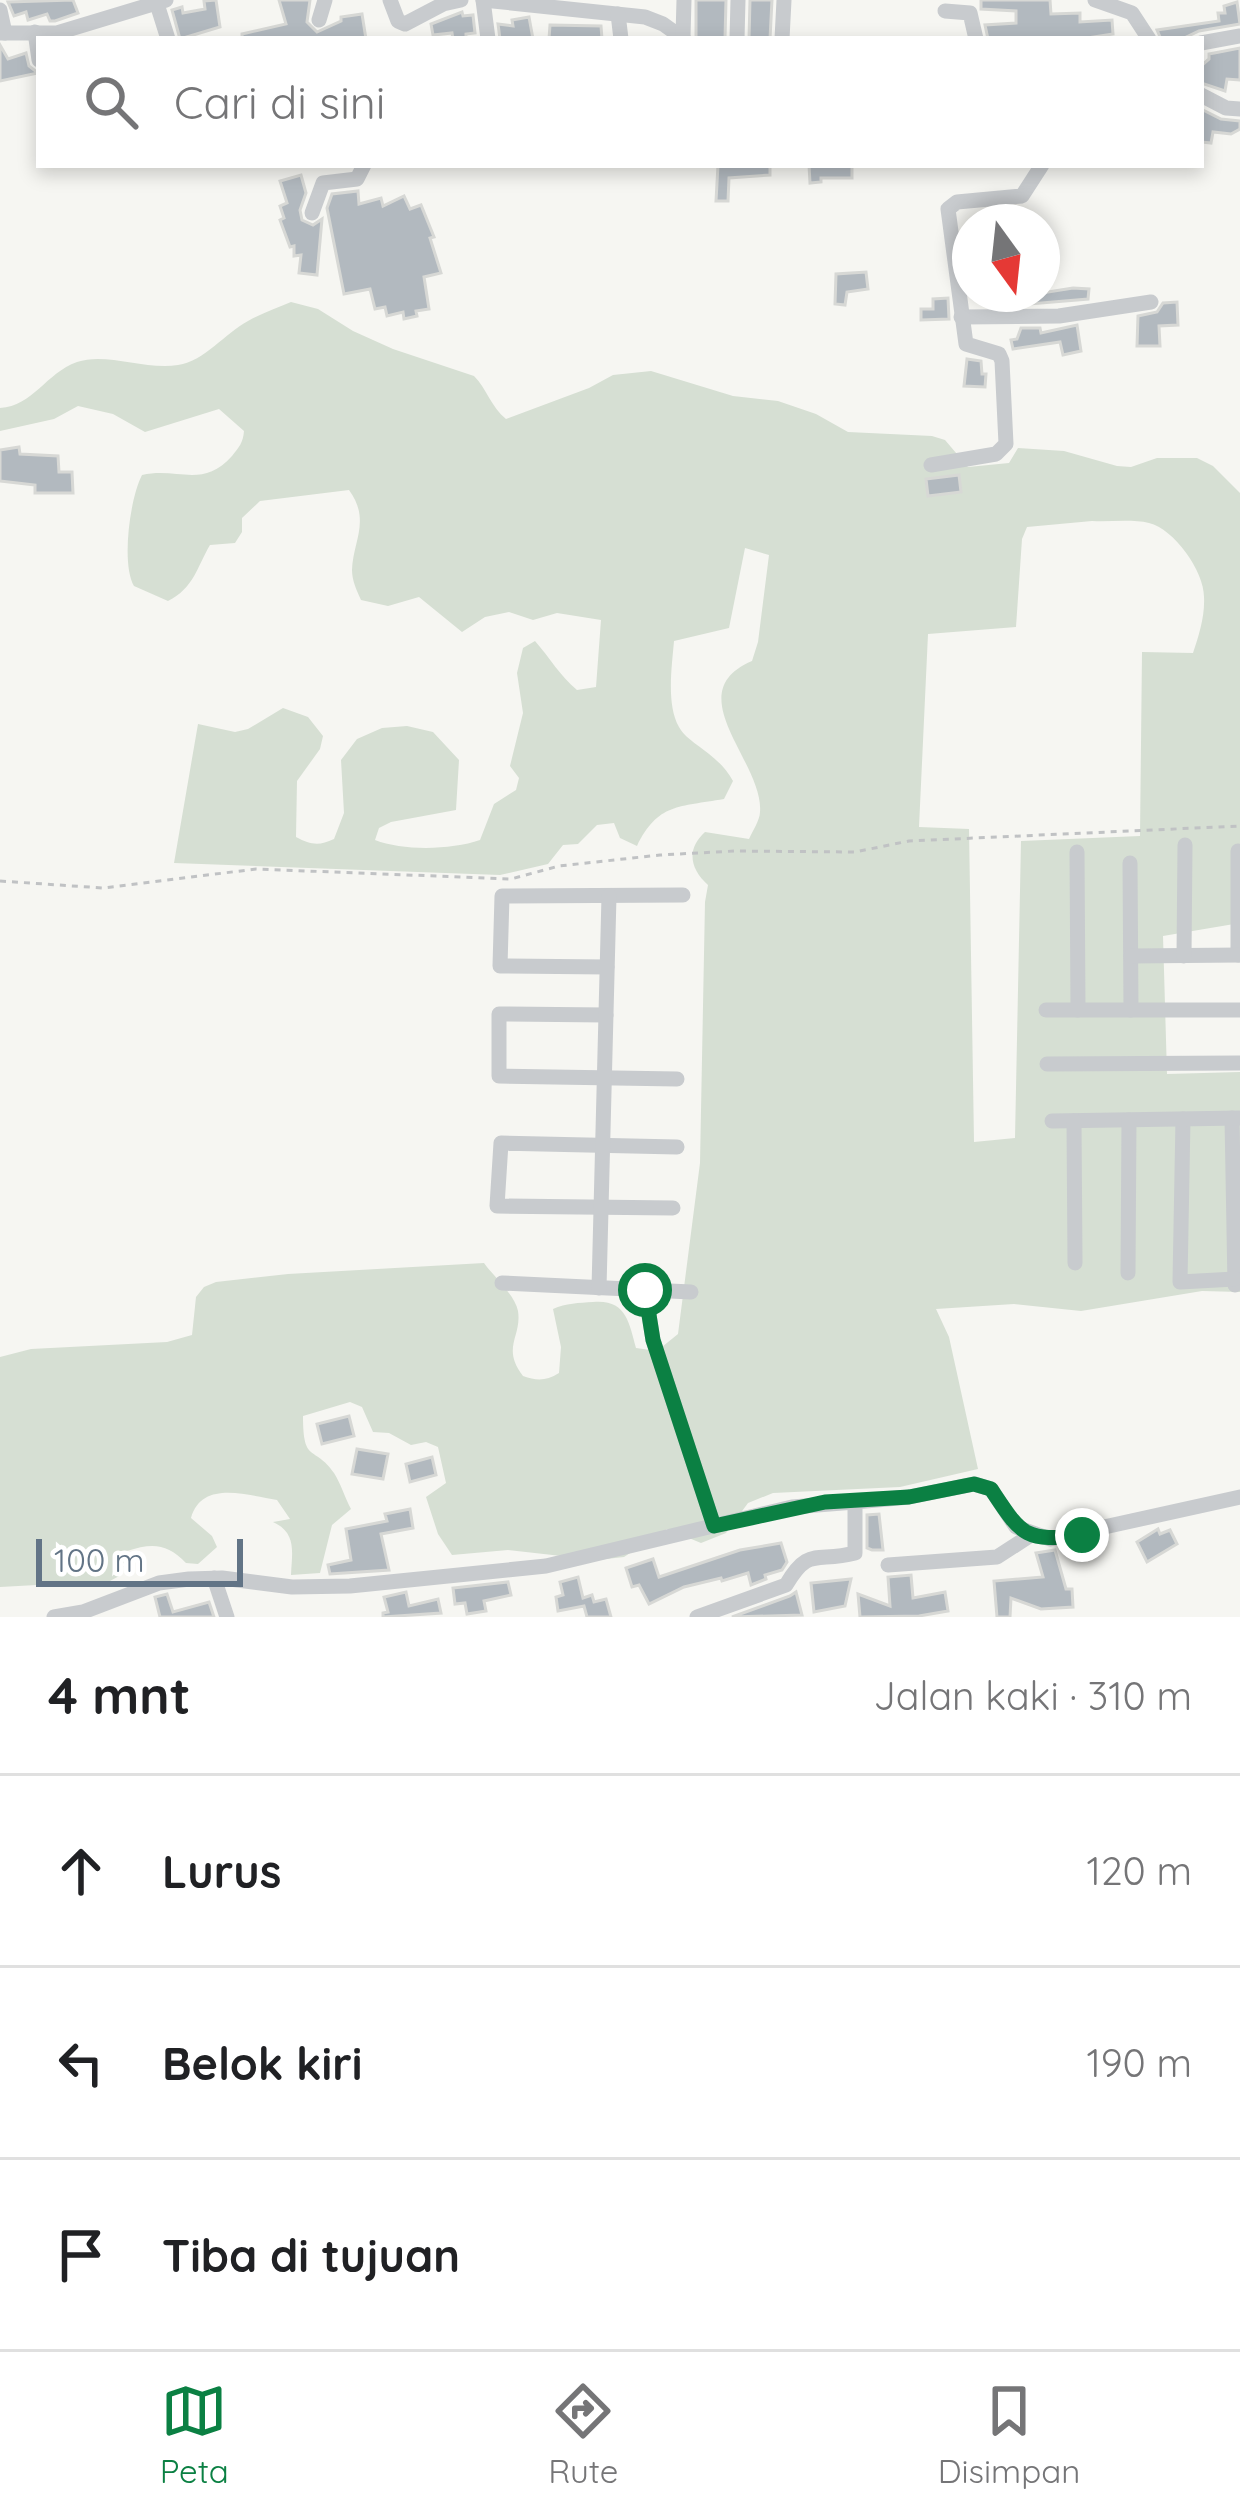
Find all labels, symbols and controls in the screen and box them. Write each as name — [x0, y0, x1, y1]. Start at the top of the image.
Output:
search box — [36, 36, 1204, 168]
icon: search — [78, 69, 144, 135]
text: Cari di sini — [174, 74, 385, 130]
north arrow — [952, 204, 1060, 312]
route start — [618, 1263, 672, 1317]
route end — [1055, 1508, 1109, 1562]
scale bar — [36, 1533, 243, 1586]
text: 100 m — [54, 1539, 145, 1580]
text: 4 mnt — [48, 1663, 191, 1727]
text: Jalan kaki · 310 m — [874, 1671, 1192, 1720]
icon: ahead — [48, 1838, 114, 1904]
text: Lurus — [162, 1843, 281, 1899]
text: 120 m — [1087, 1846, 1192, 1895]
icon: left — [48, 2030, 114, 2096]
text: Belok kiri — [162, 2035, 362, 2091]
text: 190 m — [1086, 2038, 1192, 2087]
icon: arrive — [48, 2222, 114, 2288]
text: Tiba di tujuan — [162, 2227, 460, 2283]
tab: Peta — [160, 2378, 229, 2491]
tab: Rute — [548, 2378, 618, 2491]
tab: Disimpan — [938, 2378, 1080, 2491]

